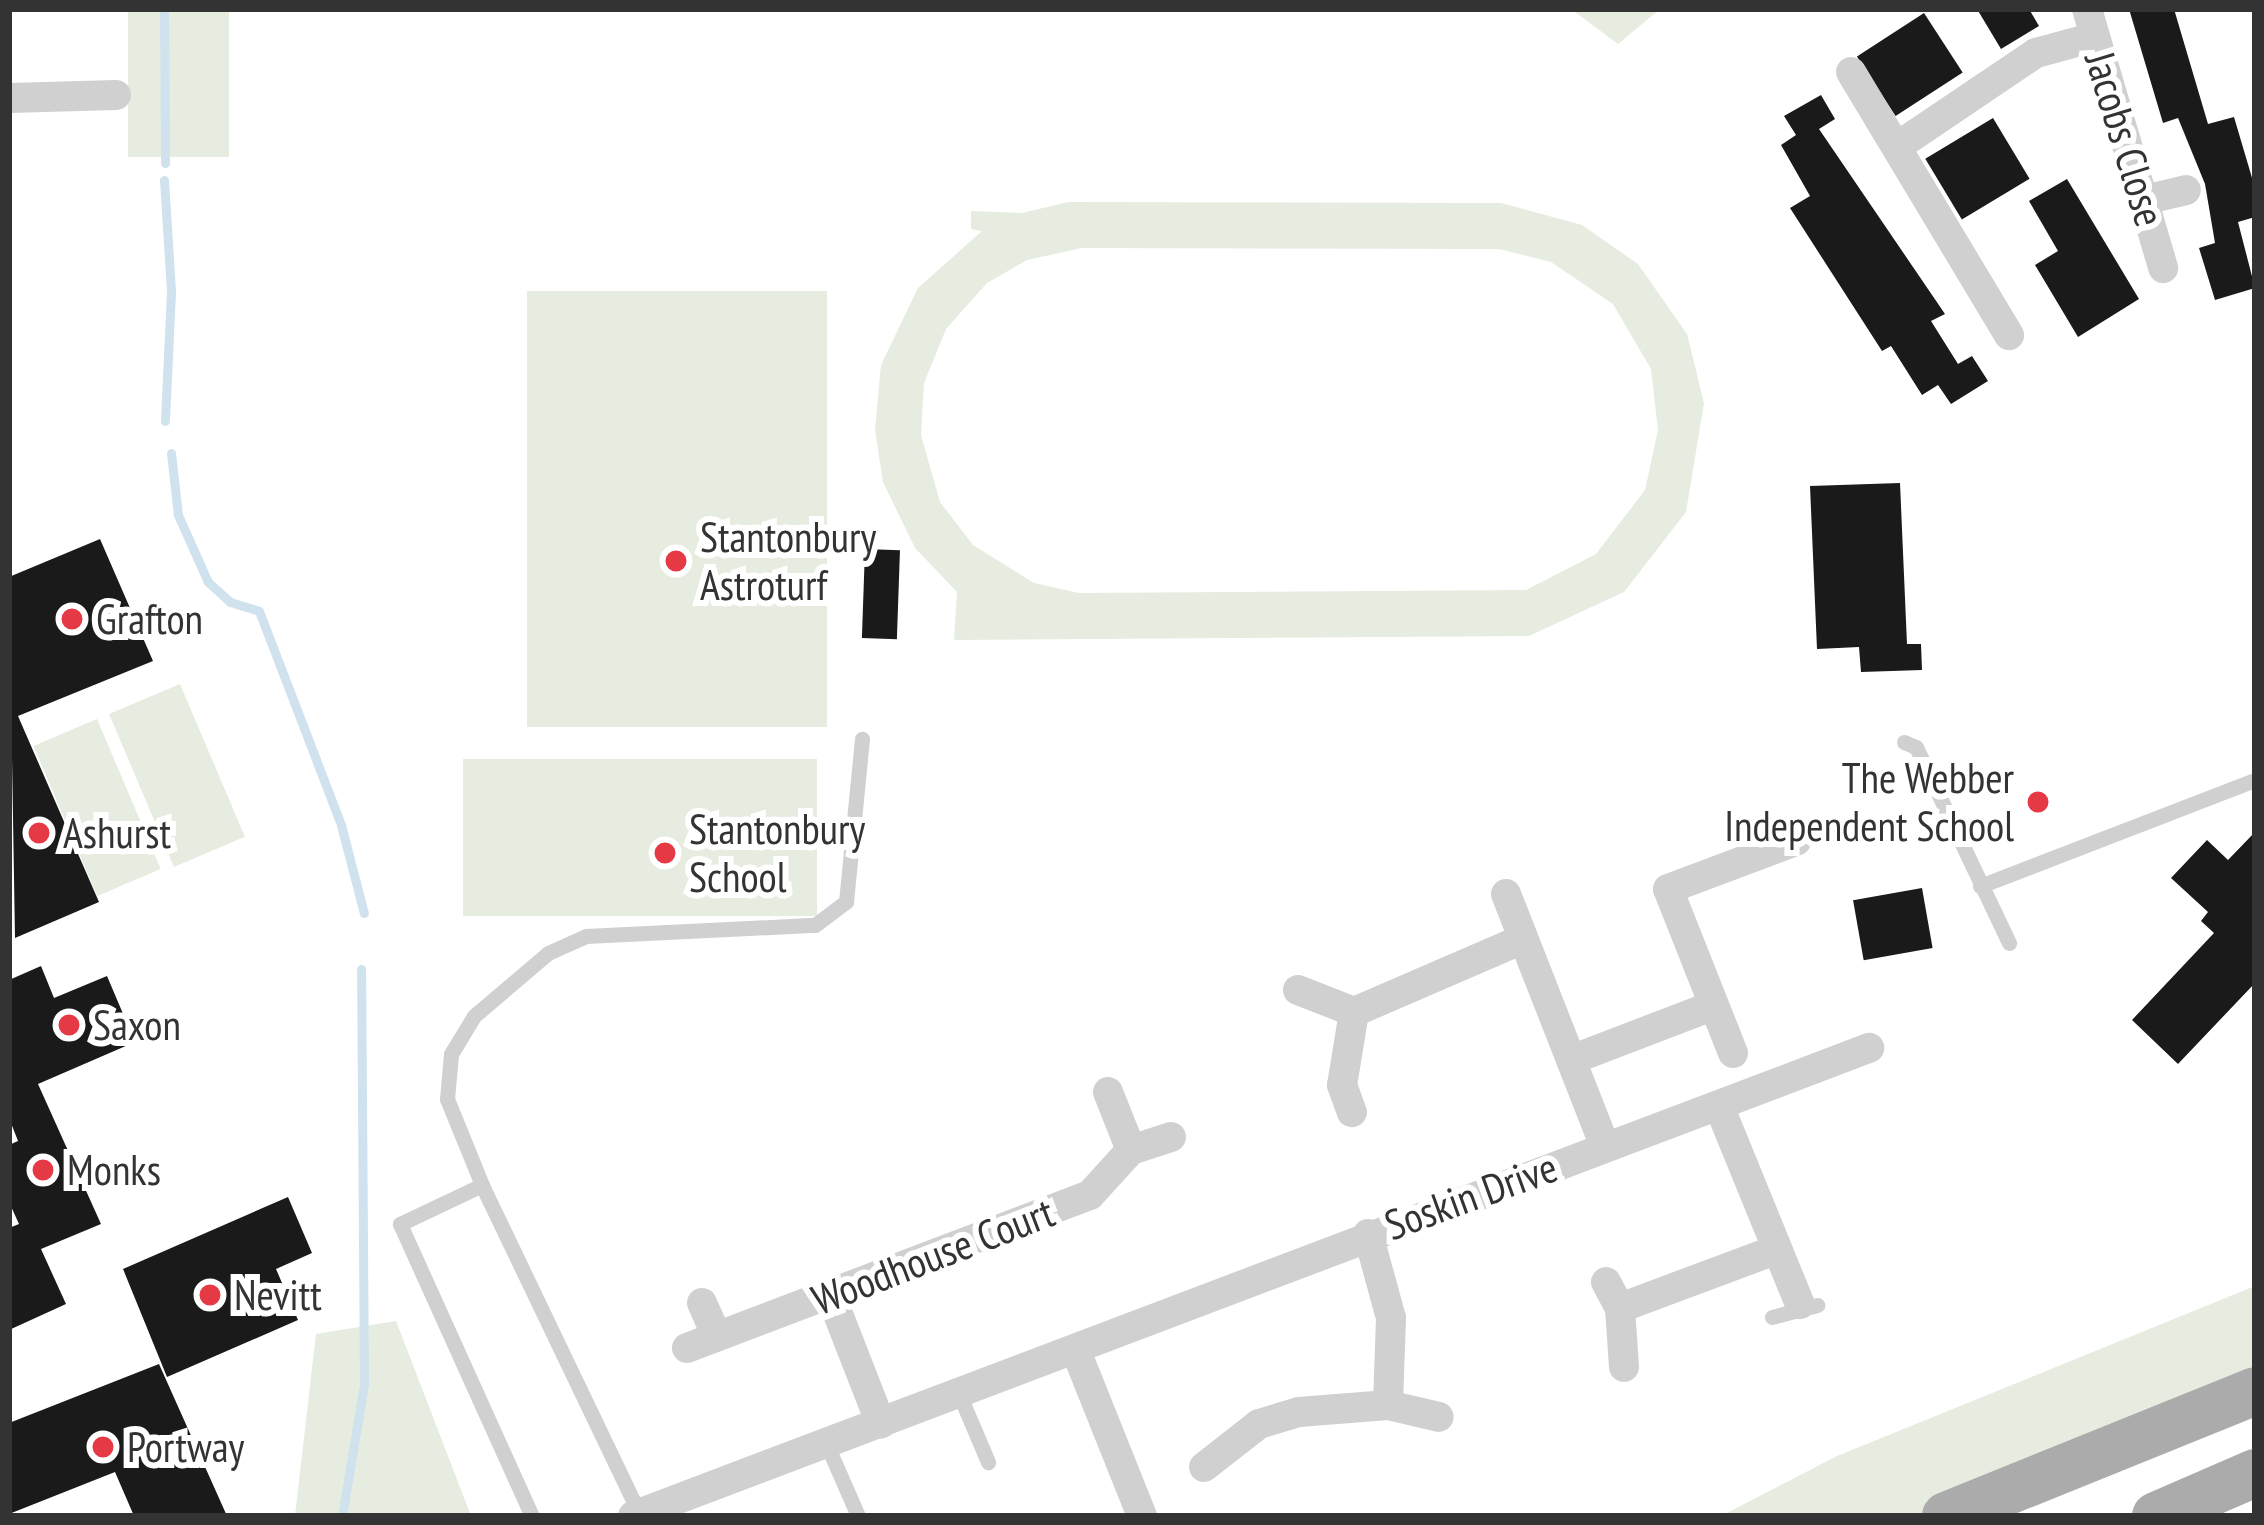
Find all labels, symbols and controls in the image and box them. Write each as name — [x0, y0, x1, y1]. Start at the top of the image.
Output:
street label: Jacobs Close — [2075, 46, 2175, 232]
place label: Stantonbury Astroturf — [700, 512, 876, 610]
marker: Stantonbury Astroturf — [663, 548, 689, 574]
place label: Grafton — [96, 594, 203, 644]
marker: Grafton — [59, 606, 85, 632]
place label: The Webber Independent School — [1724, 753, 2014, 852]
marker: The Webber Independent School — [2025, 789, 2051, 815]
place label: Stantonbury School — [689, 804, 865, 902]
place label: Ashurst — [63, 808, 171, 858]
marker: Ashurst — [26, 820, 52, 846]
marker: Stantonbury School — [652, 840, 678, 866]
place label: Saxon — [93, 1000, 181, 1050]
marker: Saxon — [56, 1012, 82, 1038]
street label: Soskin Drive — [1378, 1142, 1564, 1250]
place label: Monks — [67, 1145, 161, 1195]
marker: Monks — [30, 1157, 56, 1183]
street label: Woodhouse Court — [805, 1187, 1061, 1325]
place label: Nevitt — [234, 1270, 322, 1320]
marker: Nevitt — [197, 1282, 223, 1308]
place label: Portway — [127, 1422, 244, 1472]
marker: Portway — [90, 1434, 116, 1460]

